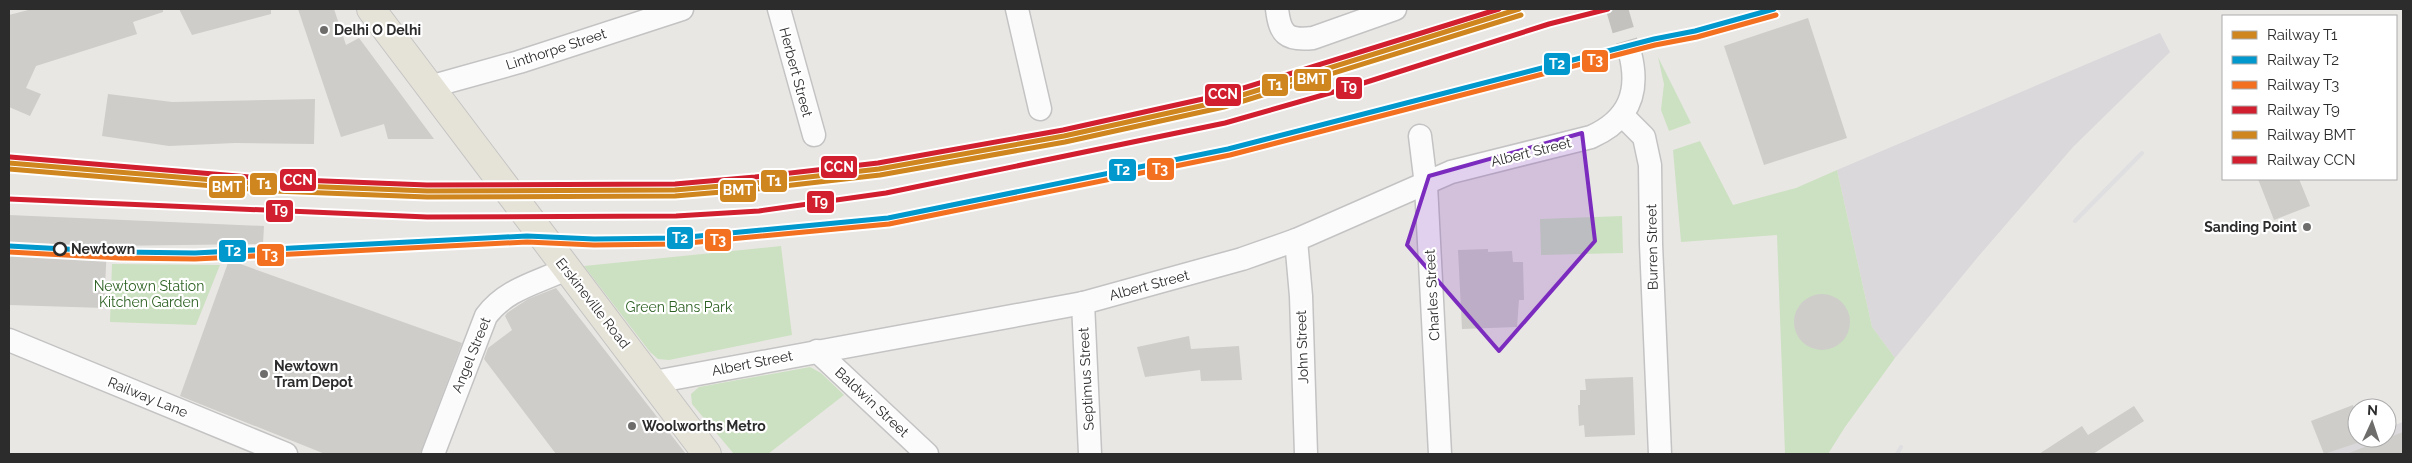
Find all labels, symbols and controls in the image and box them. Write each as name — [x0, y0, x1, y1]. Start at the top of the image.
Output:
legend — [2222, 15, 2397, 180]
place label: Delhi O Delhi — [334, 22, 421, 38]
marker: Delhi O Delhi — [318, 24, 330, 36]
street label: Linthorpe Street — [504, 25, 609, 73]
street label: Herbert Street — [776, 25, 816, 119]
text: Railway T1 — [2267, 26, 2338, 44]
line badge: T3 — [1581, 49, 1609, 73]
text: Railway T2 — [2267, 51, 2339, 69]
line badge: T2 — [1543, 52, 1571, 76]
text: T3 — [1587, 52, 1603, 68]
text: T2 — [1549, 56, 1565, 72]
line badge: BMT — [1293, 68, 1332, 92]
text: BMT — [1297, 71, 1327, 87]
line badge: T1 — [1261, 73, 1289, 97]
line badge: T9 — [1335, 76, 1363, 100]
text: Railway T3 — [2267, 76, 2339, 94]
text: T1 — [1268, 77, 1283, 93]
text: T9 — [1341, 79, 1357, 95]
line badge: CCN — [1204, 83, 1242, 107]
text: CCN — [1208, 86, 1238, 102]
text: Railway T9 — [2267, 101, 2340, 119]
text: Railway BMT — [2267, 126, 2356, 144]
street label: Albert Street — [1489, 134, 1573, 170]
text: Railway CCN — [2267, 151, 2356, 169]
line badge: CCN — [820, 155, 858, 179]
line badge: T3 — [1146, 157, 1175, 181]
line badge: T2 — [1108, 158, 1137, 182]
text: CCN — [824, 159, 854, 175]
text: T3 — [1152, 161, 1168, 177]
text: T2 — [1114, 162, 1130, 178]
line badge: CCN — [279, 168, 317, 192]
line badge: T1 — [760, 169, 788, 193]
line badge: T1 — [249, 172, 278, 196]
text: CCN — [283, 172, 313, 188]
text: T1 — [767, 173, 782, 189]
line badge: BMT — [208, 175, 246, 199]
text: T1 — [257, 176, 272, 192]
text: BMT — [212, 179, 242, 195]
line badge: BMT — [719, 179, 757, 203]
text: BMT — [723, 182, 753, 198]
line badge: T9 — [806, 190, 835, 214]
text: T9 — [812, 194, 828, 210]
line badge: T9 — [265, 199, 294, 223]
text: T9 — [272, 202, 288, 218]
street label: Burren Street — [1643, 204, 1661, 290]
place label: Sanding Point — [2204, 219, 2298, 235]
marker: Sanding Point — [2301, 221, 2313, 233]
line badge: T2 — [666, 226, 694, 250]
line badge: T3 — [704, 228, 732, 252]
text: T2 — [672, 230, 688, 246]
text: T3 — [710, 232, 726, 248]
line badge: T2 — [218, 239, 247, 263]
place label: Newtown — [71, 241, 135, 257]
marker: Newtown — [53, 242, 67, 256]
text: T2 — [225, 243, 241, 259]
line badge: T3 — [256, 243, 285, 267]
text: T3 — [262, 247, 278, 263]
street label: Charles Street — [1422, 249, 1442, 341]
street label: Erskineville Road — [553, 255, 633, 351]
street label: Albert Street — [1107, 267, 1191, 303]
park label: Newtown Station Kitchen Garden — [94, 278, 204, 310]
park label: Green Bans Park — [626, 299, 733, 315]
street label: John Street — [1293, 310, 1311, 384]
street label: Angel Street — [449, 315, 494, 395]
street label: Septimus Street — [1075, 327, 1097, 431]
street label: Albert Street — [710, 347, 794, 379]
place label: Newtown Tram Depot — [274, 358, 353, 390]
street label: Baldwin Street — [832, 364, 912, 440]
marker: Newtown Tram Depot — [258, 368, 270, 380]
street label: Railway Lane — [106, 374, 190, 420]
north arrow — [2347, 398, 2397, 448]
text: N — [2367, 402, 2378, 418]
place label: Woolworths Metro — [642, 418, 766, 434]
marker: Woolworths Metro — [626, 420, 638, 432]

